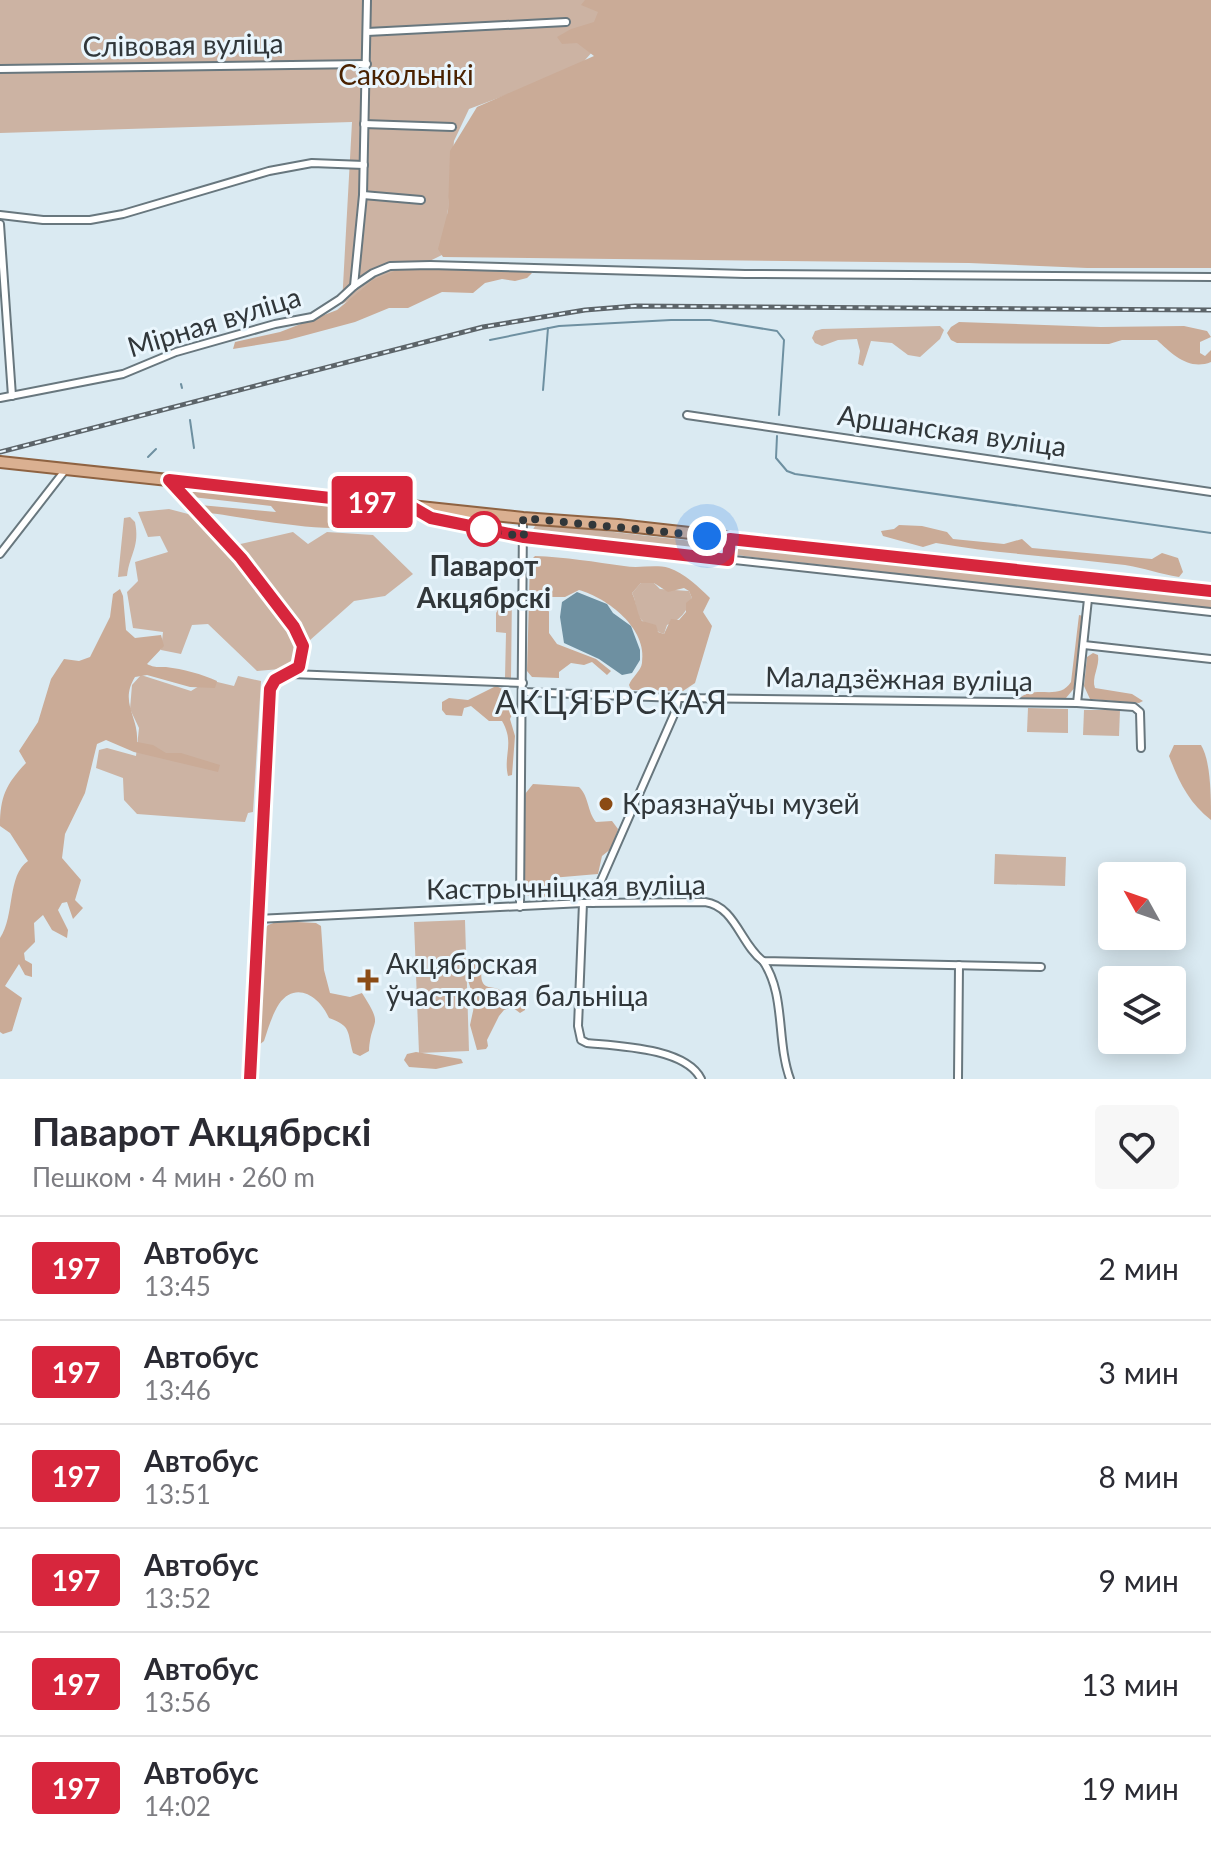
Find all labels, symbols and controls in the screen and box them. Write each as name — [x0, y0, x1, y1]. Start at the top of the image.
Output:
street label: Слівовая вуліца — [82, 25, 284, 63]
park label: Сакольнікі — [338, 57, 474, 91]
street label: Мірная вуліца — [123, 279, 304, 364]
street label: Аршанская вуліца — [836, 397, 1069, 463]
line badge: 197 — [326, 476, 418, 528]
text: 197 — [348, 485, 396, 519]
marker: Паварот Акцябрскі — [467, 512, 501, 546]
your location — [687, 516, 727, 556]
place label: Паварот Акцябрскі — [416, 548, 551, 614]
street label: Маладзёжная вуліца — [765, 659, 1033, 697]
district label: АКЦЯБРСКАЯ — [495, 682, 729, 721]
place label: Краязнаўчы музей — [622, 786, 860, 820]
marker: Краязнаўчы музей — [597, 795, 615, 813]
north arrow — [1098, 862, 1186, 950]
map controls — [1098, 862, 1186, 1054]
street label: Кастрычніцкая вуліца — [426, 867, 706, 905]
place label: Акцябрская ўчастковая бальніца — [386, 946, 648, 1012]
button: layers — [1098, 966, 1186, 1054]
marker: Акцябрская ўчастковая бальніца — [357, 969, 379, 991]
button: heart — [1095, 1105, 1179, 1189]
text: Паварот Акцябрскі — [32, 1108, 371, 1154]
text: Пешком · 4 мин · 260 m — [32, 1161, 315, 1193]
text: Автобус — [144, 1234, 259, 1270]
text: 2 мин — [1099, 1250, 1179, 1286]
text: 197 — [52, 1251, 100, 1285]
text: 13:45 — [144, 1270, 211, 1302]
text: Автобус — [144, 1338, 259, 1374]
text: 3 мин — [1099, 1354, 1179, 1390]
text: 197 — [52, 1355, 100, 1389]
text: 13:46 — [144, 1374, 211, 1406]
text: Автобус — [144, 1442, 259, 1478]
text: 8 мин — [1099, 1458, 1179, 1494]
text: 197 — [52, 1459, 100, 1493]
text: 13:51 — [144, 1478, 211, 1510]
text: Автобус — [144, 1546, 259, 1582]
text: 9 мин — [1099, 1562, 1179, 1598]
text: 197 — [52, 1563, 100, 1597]
text: 13:52 — [144, 1582, 211, 1614]
text: Автобус — [144, 1650, 259, 1686]
text: 13 мин — [1081, 1666, 1179, 1702]
text: 197 — [52, 1667, 100, 1701]
text: 13:56 — [144, 1686, 211, 1718]
text: Автобус — [144, 1754, 259, 1790]
text: 19 мин — [1081, 1770, 1179, 1806]
text: 197 — [52, 1771, 100, 1805]
text: 14:02 — [144, 1790, 211, 1822]

